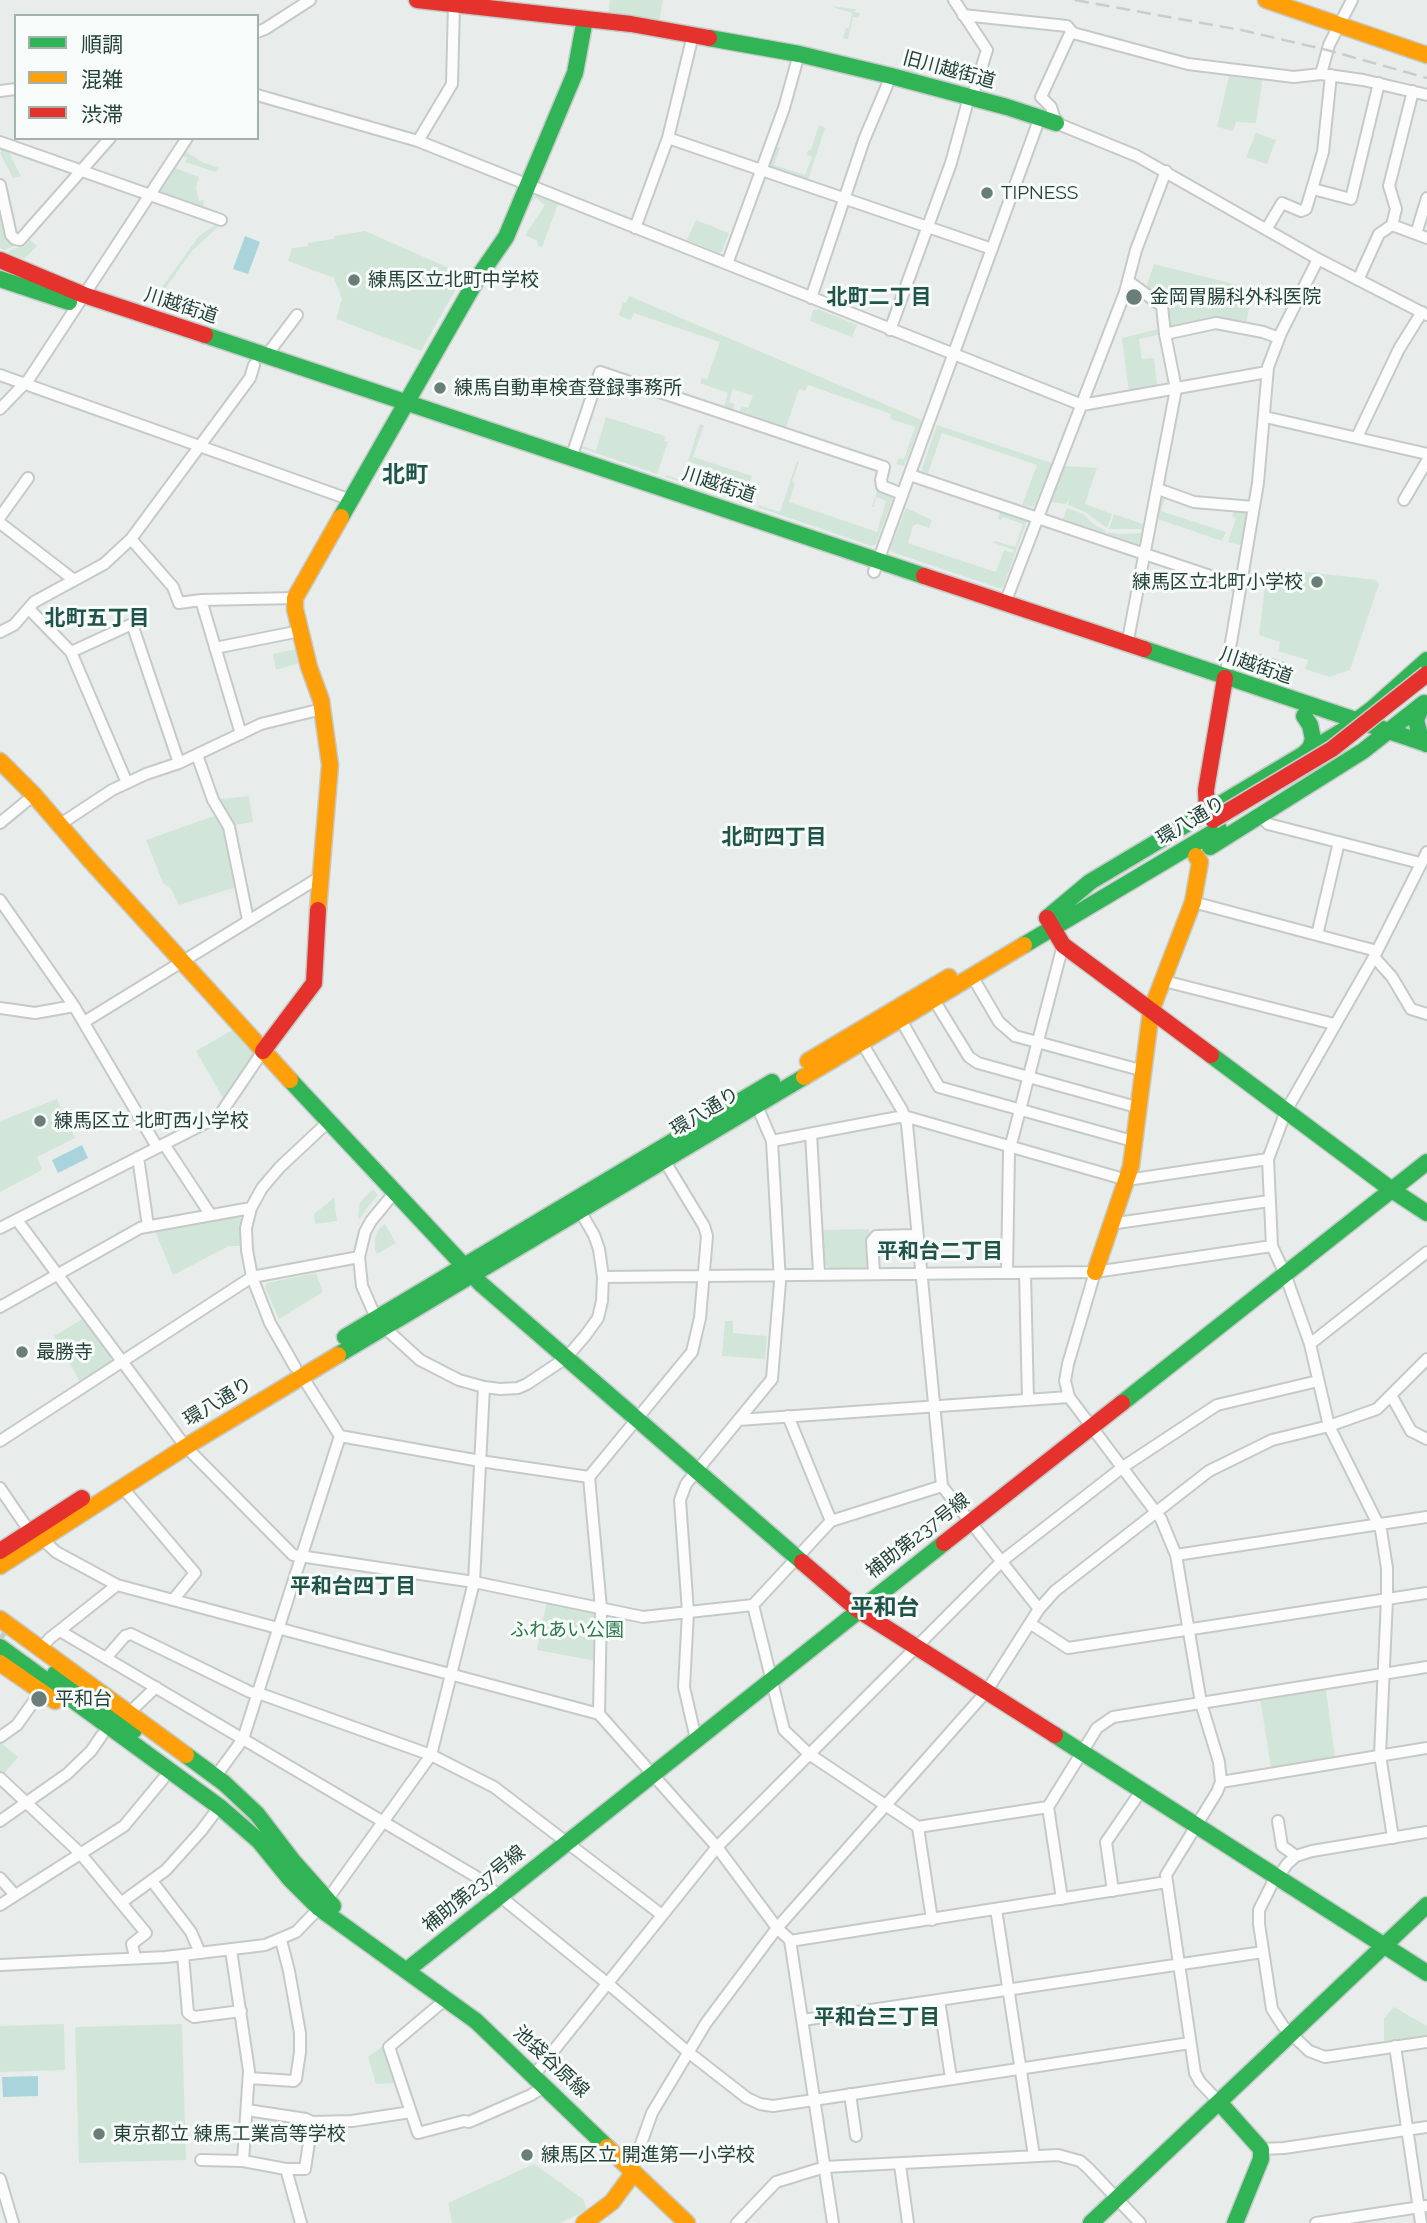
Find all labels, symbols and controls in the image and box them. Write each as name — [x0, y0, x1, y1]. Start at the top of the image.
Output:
legend — [14, 14, 259, 140]
text: 順調 — [81, 32, 123, 57]
street label: 旧川越街道 — [900, 47, 998, 93]
text: 混雑 — [81, 67, 123, 92]
text: 渋滞 — [81, 102, 123, 127]
place label: TIPNESS — [1001, 182, 1078, 204]
marker: TIPNESS — [979, 185, 995, 201]
place label: 練馬区立北町中学校 — [368, 269, 539, 291]
marker: 練馬区立北町中学校 — [346, 272, 362, 288]
street label: 川越街道 — [141, 283, 221, 329]
district label: 北町二丁目 — [827, 285, 931, 311]
place label: 金岡胃腸科外科医院 — [1150, 286, 1321, 308]
marker: 金岡胃腸科外科医院 — [1124, 287, 1144, 307]
place label: 練馬自動車検査登録事務所 — [454, 377, 682, 399]
marker: 練馬自動車検査登録事務所 — [432, 380, 448, 396]
district label: 北町 — [382, 461, 428, 489]
street label: 川越街道 — [679, 462, 759, 508]
place label: 練馬区立北町小学校 — [1132, 571, 1303, 593]
marker: 練馬区立北町小学校 — [1309, 574, 1325, 590]
district label: 北町五丁目 — [45, 606, 149, 632]
street label: 川越街道 — [1216, 643, 1296, 689]
street label: 環八通り — [1153, 792, 1229, 850]
district label: 北町四丁目 — [722, 825, 826, 851]
street label: 環八通り — [667, 1083, 743, 1141]
place label: 練馬区立 北町西小学校 — [54, 1110, 249, 1132]
marker: 練馬区立 北町西小学校 — [32, 1113, 48, 1129]
district label: 平和台二丁目 — [877, 1239, 1003, 1265]
place label: 最勝寺 — [36, 1341, 93, 1363]
marker: 最勝寺 — [14, 1344, 30, 1360]
street label: 環八通り — [180, 1373, 256, 1431]
street label: 補助第237号線 — [862, 1489, 974, 1583]
district label: 平和台四丁目 — [290, 1574, 416, 1600]
district label: 平和台 — [851, 1594, 919, 1622]
park label: ふれあい公園 — [510, 1619, 624, 1641]
place label: 平和台 — [55, 1688, 112, 1710]
marker: 平和台 — [29, 1689, 49, 1709]
street label: 補助第237号線 — [418, 1841, 530, 1937]
district label: 平和台三丁目 — [814, 2005, 940, 2031]
street label: 池袋谷原線 — [508, 2021, 594, 2103]
place label: 東京都立 練馬工業高等学校 — [113, 2123, 346, 2145]
marker: 東京都立 練馬工業高等学校 — [91, 2126, 107, 2142]
place label: 練馬区立 開進第一小学校 — [541, 2144, 755, 2166]
marker: 練馬区立 開進第一小学校 — [519, 2147, 535, 2163]

